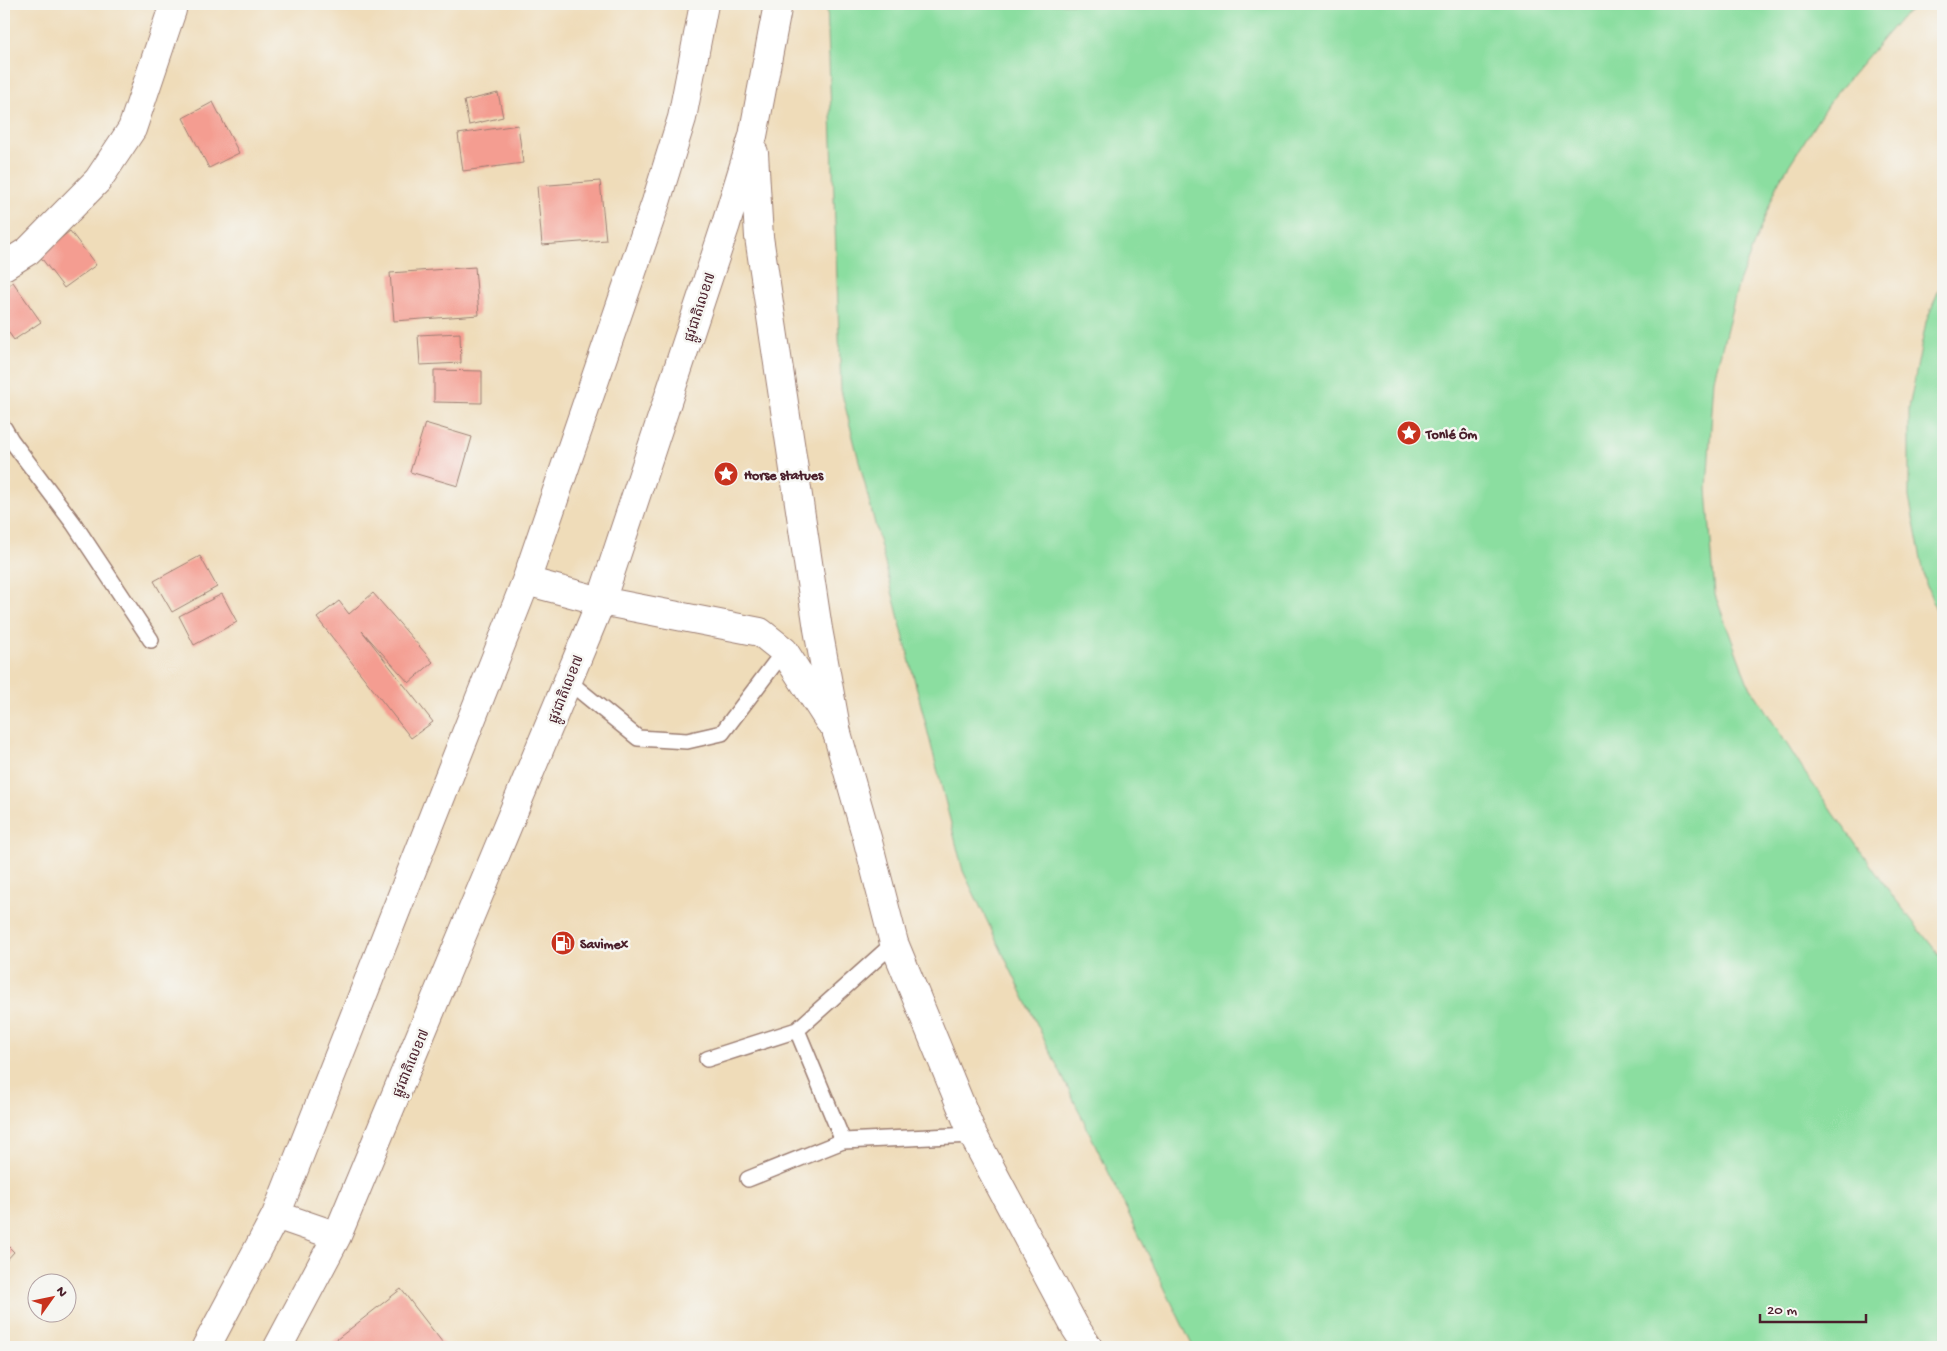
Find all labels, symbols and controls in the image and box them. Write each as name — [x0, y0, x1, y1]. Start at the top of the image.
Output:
street label: ផ្លូវជាតិលេខ៧ — [682, 271, 722, 345]
place icon: Tonlé Ôm — [1396, 420, 1422, 446]
place label: Tonlé Ôm — [1425, 427, 1477, 444]
place icon: Horse statues — [713, 461, 739, 487]
place label: Horse statues — [744, 468, 824, 485]
street label: ផ្លូវជាតិលេខ៧ — [545, 653, 590, 727]
fuel station icon: Savimex — [550, 930, 576, 956]
place label: Savimex — [580, 937, 629, 954]
street label: ផ្លូវជាតិលេខ៧ — [390, 1027, 435, 1101]
north arrow — [28, 1274, 78, 1324]
text: N — [51, 1284, 70, 1301]
scale bar — [1760, 1291, 1866, 1323]
text: 20 m — [1767, 1302, 1797, 1320]

